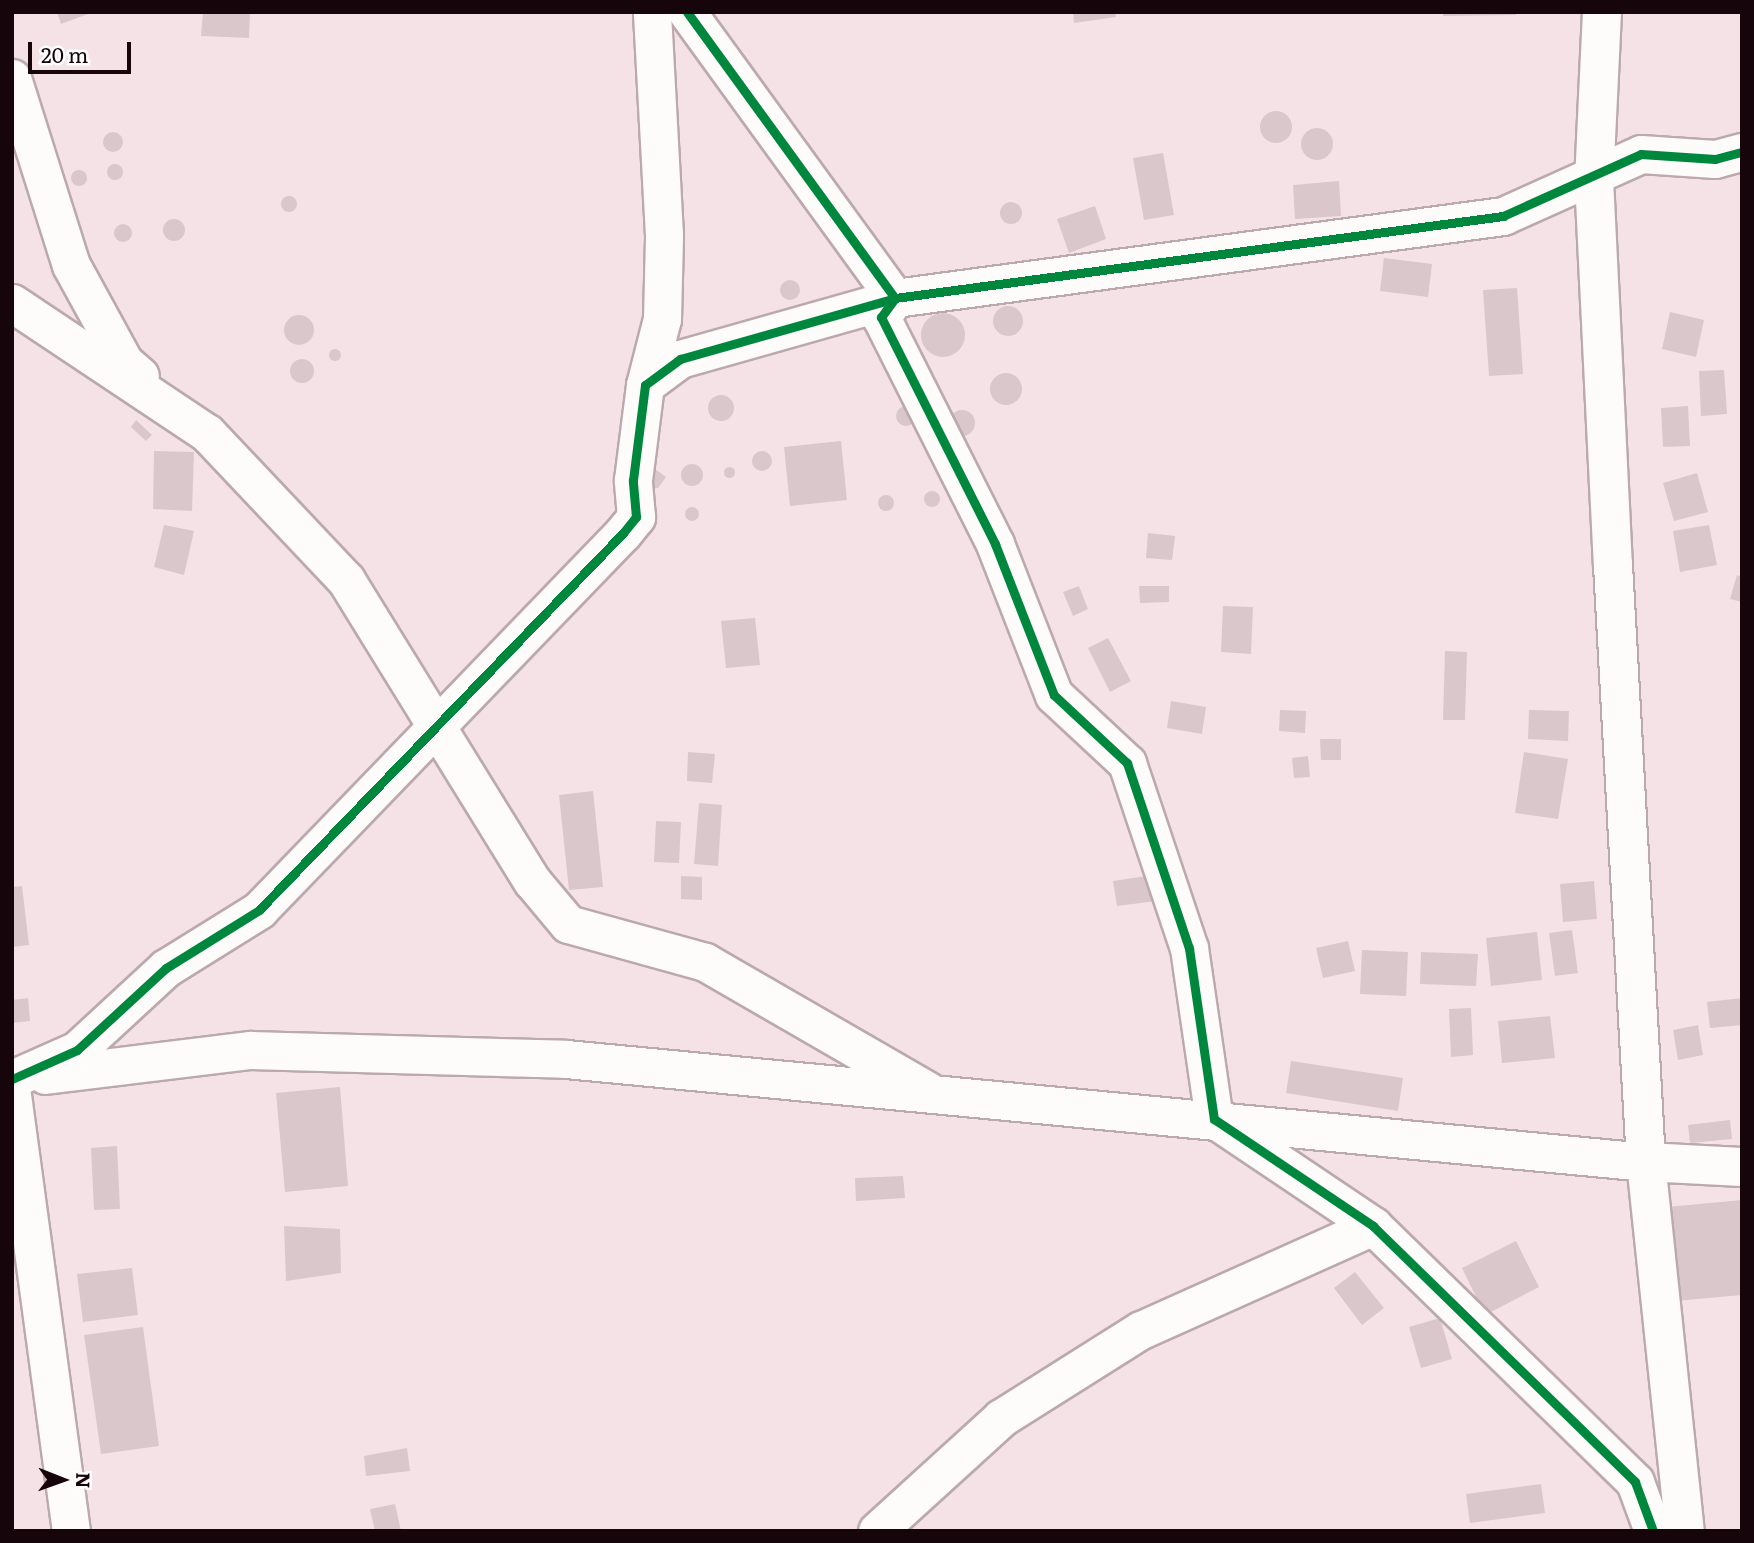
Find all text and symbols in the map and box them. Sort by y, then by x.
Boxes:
scale bar [32,28,135,72]
text: 20 m [41,38,88,69]
north arrow [28,1445,98,1515]
text: N [70,1472,98,1489]

